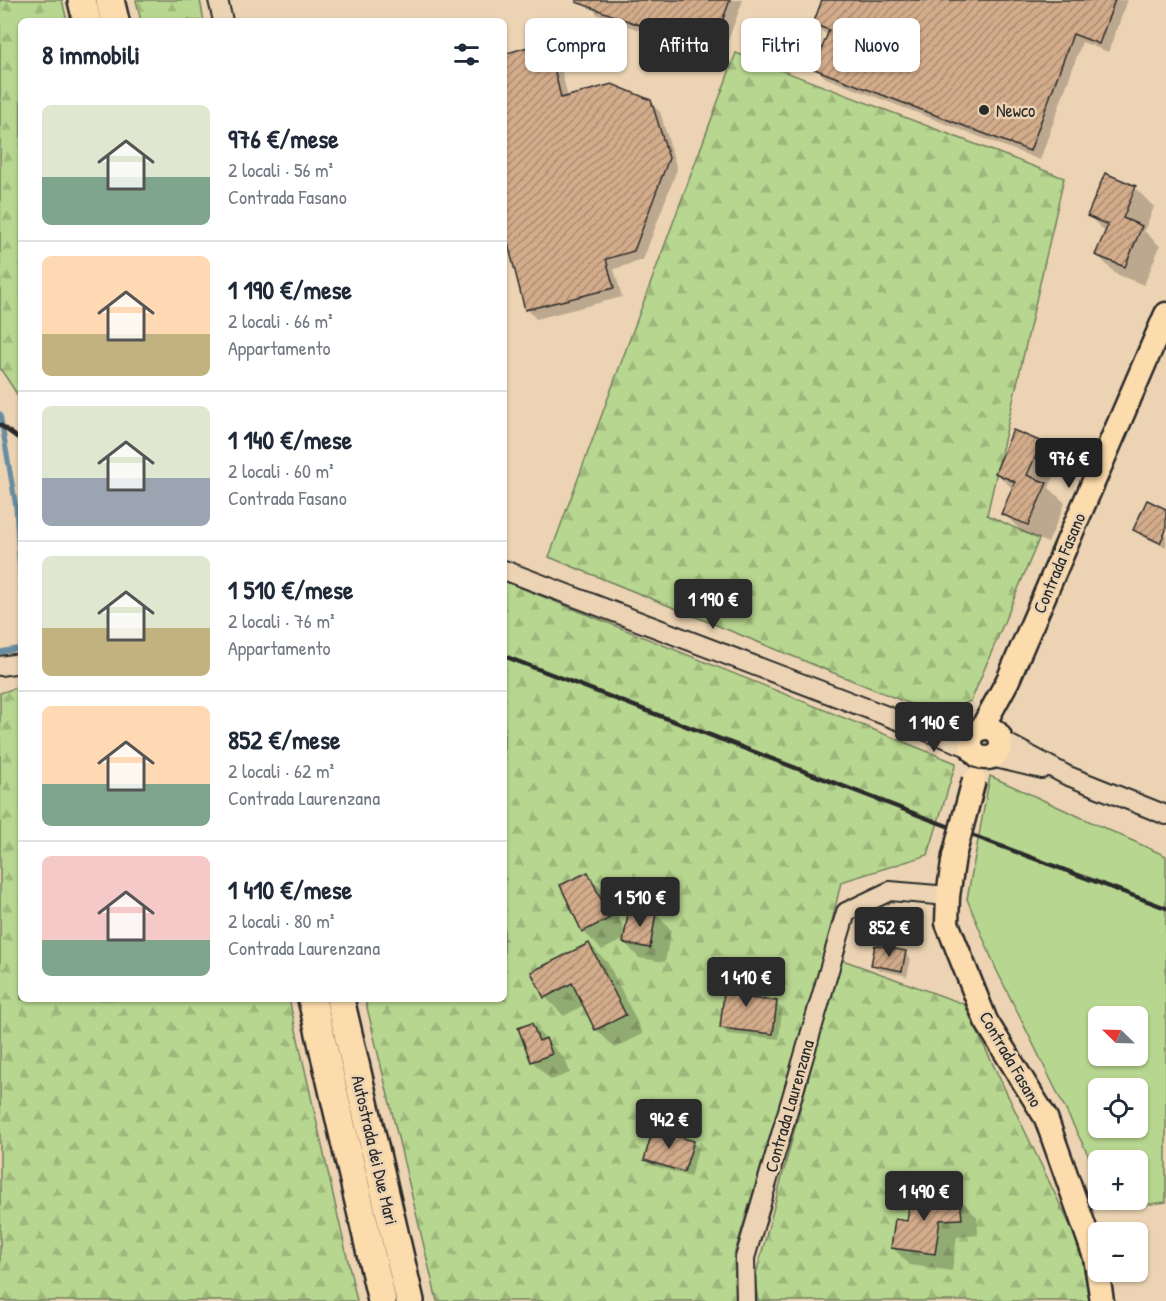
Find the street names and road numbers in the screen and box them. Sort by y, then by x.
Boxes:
street label: Contrada Fasano [1027,509,1091,617]
street label: Contrada Fasano [973,1006,1049,1112]
street label: Contrada Laurenzana [758,1037,820,1175]
street label: Autostrada dei Due Mari [346,1073,404,1227]

